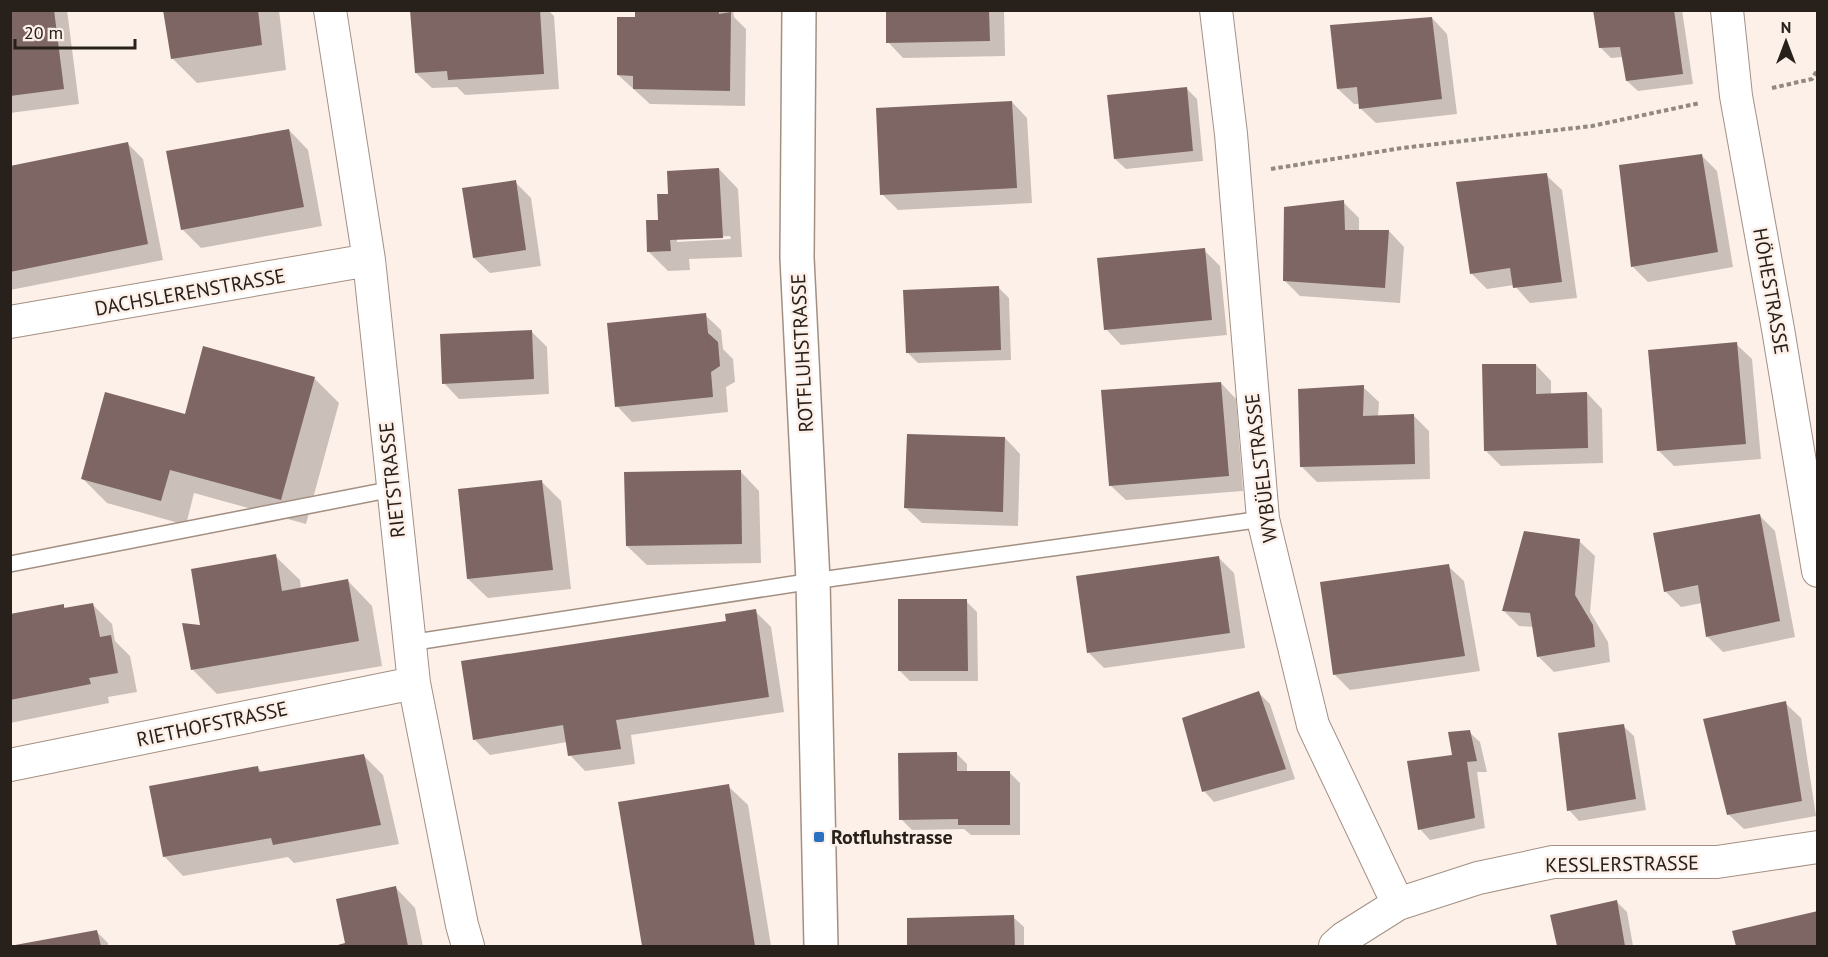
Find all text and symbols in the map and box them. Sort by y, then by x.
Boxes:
scale bar [15,12,135,50]
north arrow [1756,12,1816,72]
text: N [1781,17,1791,37]
text: 20 m [24,21,63,44]
street label: HÖHESTRASSE [1747,226,1795,356]
street label: DACHSLERENSTRASSE [93,262,287,322]
street label: ROTFLUHSTRASSE [785,273,819,433]
street label: WYBÜELSTRASSE [1239,392,1283,544]
street label: RIETSTRASSE [373,421,411,539]
street label: RIETHOFSTRASSE [134,695,290,753]
place label: Rotfluhstrasse [831,824,953,850]
marker: Rotfluhstrasse [812,830,826,844]
street label: KESSLERSTRASSE [1545,850,1699,878]

